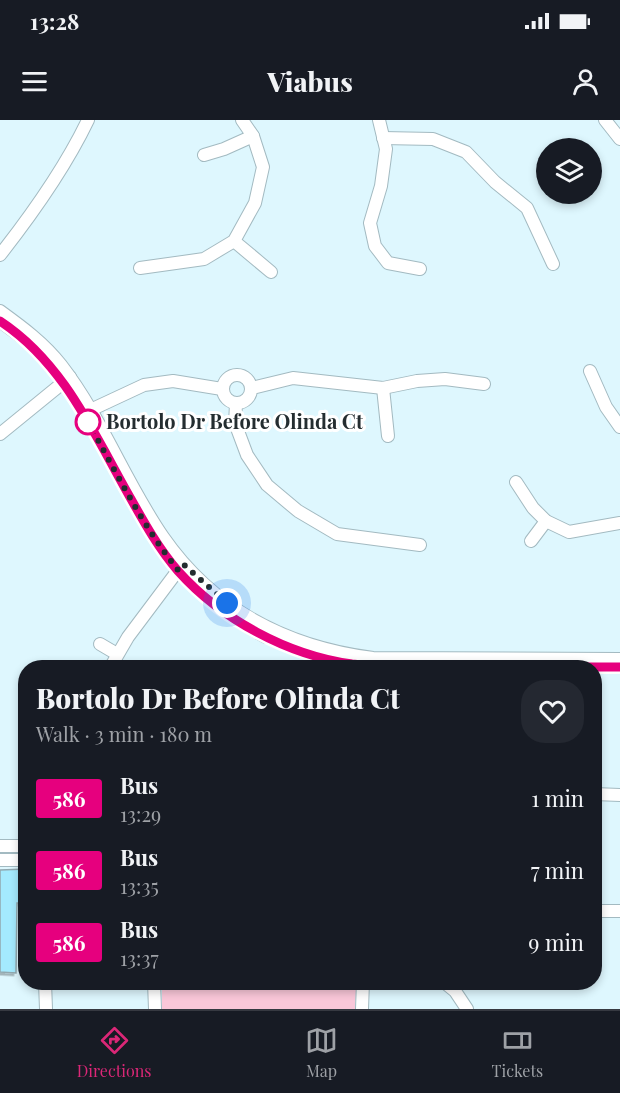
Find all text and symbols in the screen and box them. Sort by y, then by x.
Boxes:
text: 13:28 [30,6,79,36]
text: Viabus [267,63,353,99]
icon: menu [18,65,51,98]
icon: person [569,65,602,98]
map controls [536,138,602,204]
button: layers [536,138,602,204]
place label: Bortolo Dr Before Olinda Ct [106,407,364,434]
marker: Bortolo Dr Before Olinda Ct [75,409,101,435]
your location [212,588,242,618]
text: Bortolo Dr Before Olinda Ct [36,679,400,716]
button: heart [521,680,584,743]
text: Walk · 3 min · 180 m [36,720,212,747]
text: Bus [120,770,158,800]
text: 1 min [531,783,584,813]
text: 586 [52,784,86,812]
text: 13:29 [120,800,161,827]
text: Bus [120,842,158,872]
text: 7 min [531,855,584,885]
text: 586 [52,856,86,884]
text: 13:35 [120,872,159,899]
text: Bus [120,914,158,944]
text: 9 min [528,927,584,957]
text: 586 [52,928,86,956]
text: 13:37 [120,944,159,971]
tab: Directions [77,1024,152,1081]
tab: Map [305,1024,338,1081]
tab: Tickets [492,1024,543,1081]

